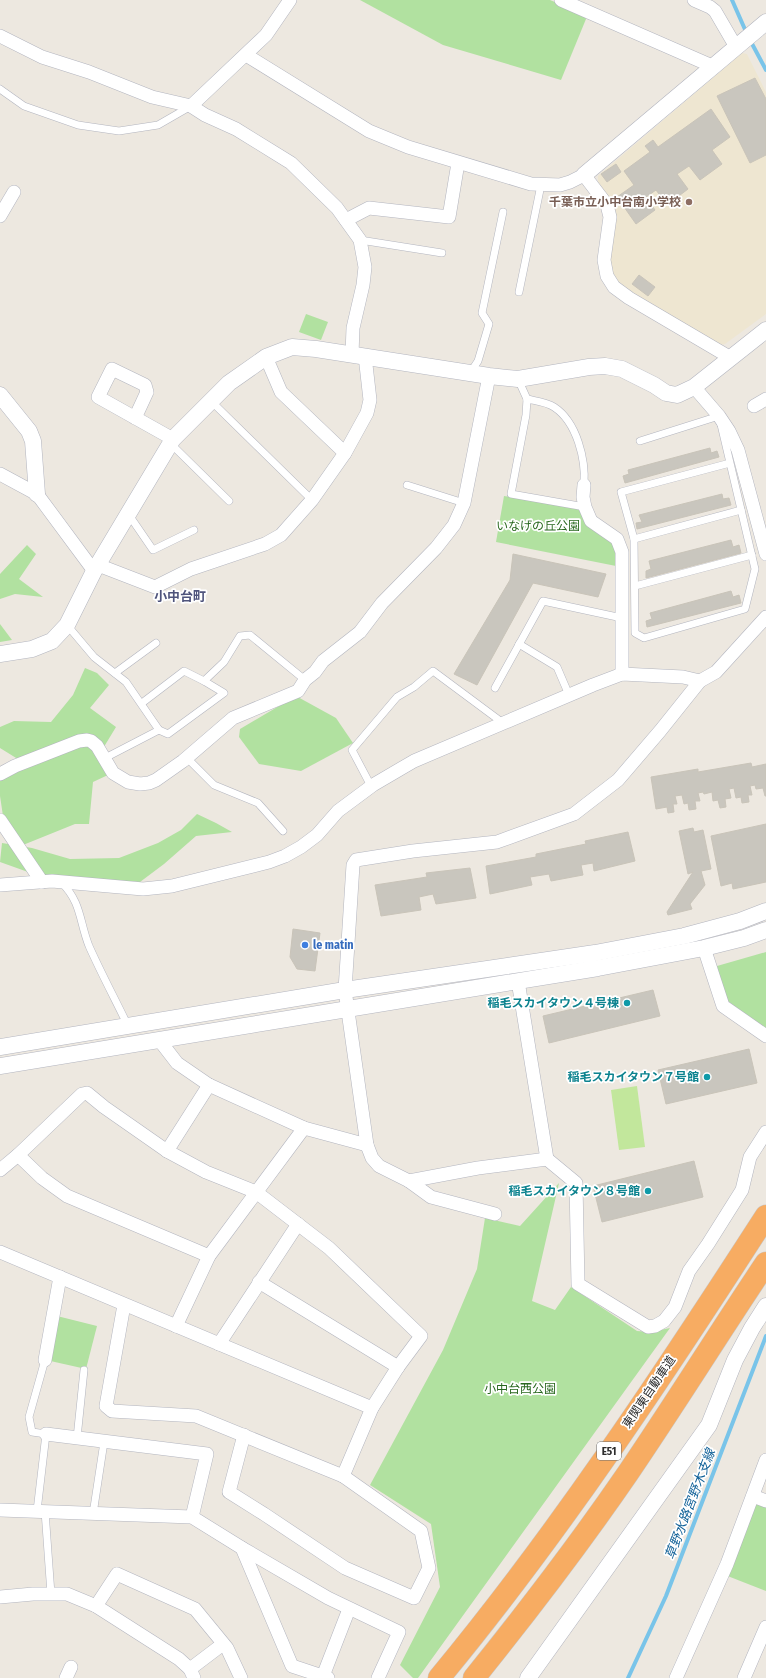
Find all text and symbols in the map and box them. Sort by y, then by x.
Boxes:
place label: 千葉市立小中台南小学校 [549,195,681,209]
marker: 千葉市立小中台南小学校 [684,197,694,207]
park label: いなげの丘公園 [496,519,580,533]
district label: 小中台町 [154,589,206,604]
place label: le matin [313,938,354,952]
marker: le matin [300,940,310,950]
place label: 稲毛スカイタウン４号棟 [487,996,619,1010]
marker: 稲毛スカイタウン４号棟 [622,998,632,1008]
place label: 稲毛スカイタウン７号館 [567,1070,699,1084]
marker: 稲毛スカイタウン７号館 [702,1072,712,1082]
place label: 稲毛スカイタウン８号館 [508,1184,640,1198]
marker: 稲毛スカイタウン８号館 [643,1186,653,1196]
street label: 東関東自動車道 [620,1353,678,1431]
park label: 小中台西公園 [484,1382,556,1396]
road number: E51 [597,1442,621,1460]
water label: 草野水路宮野木支線 [662,1445,719,1561]

